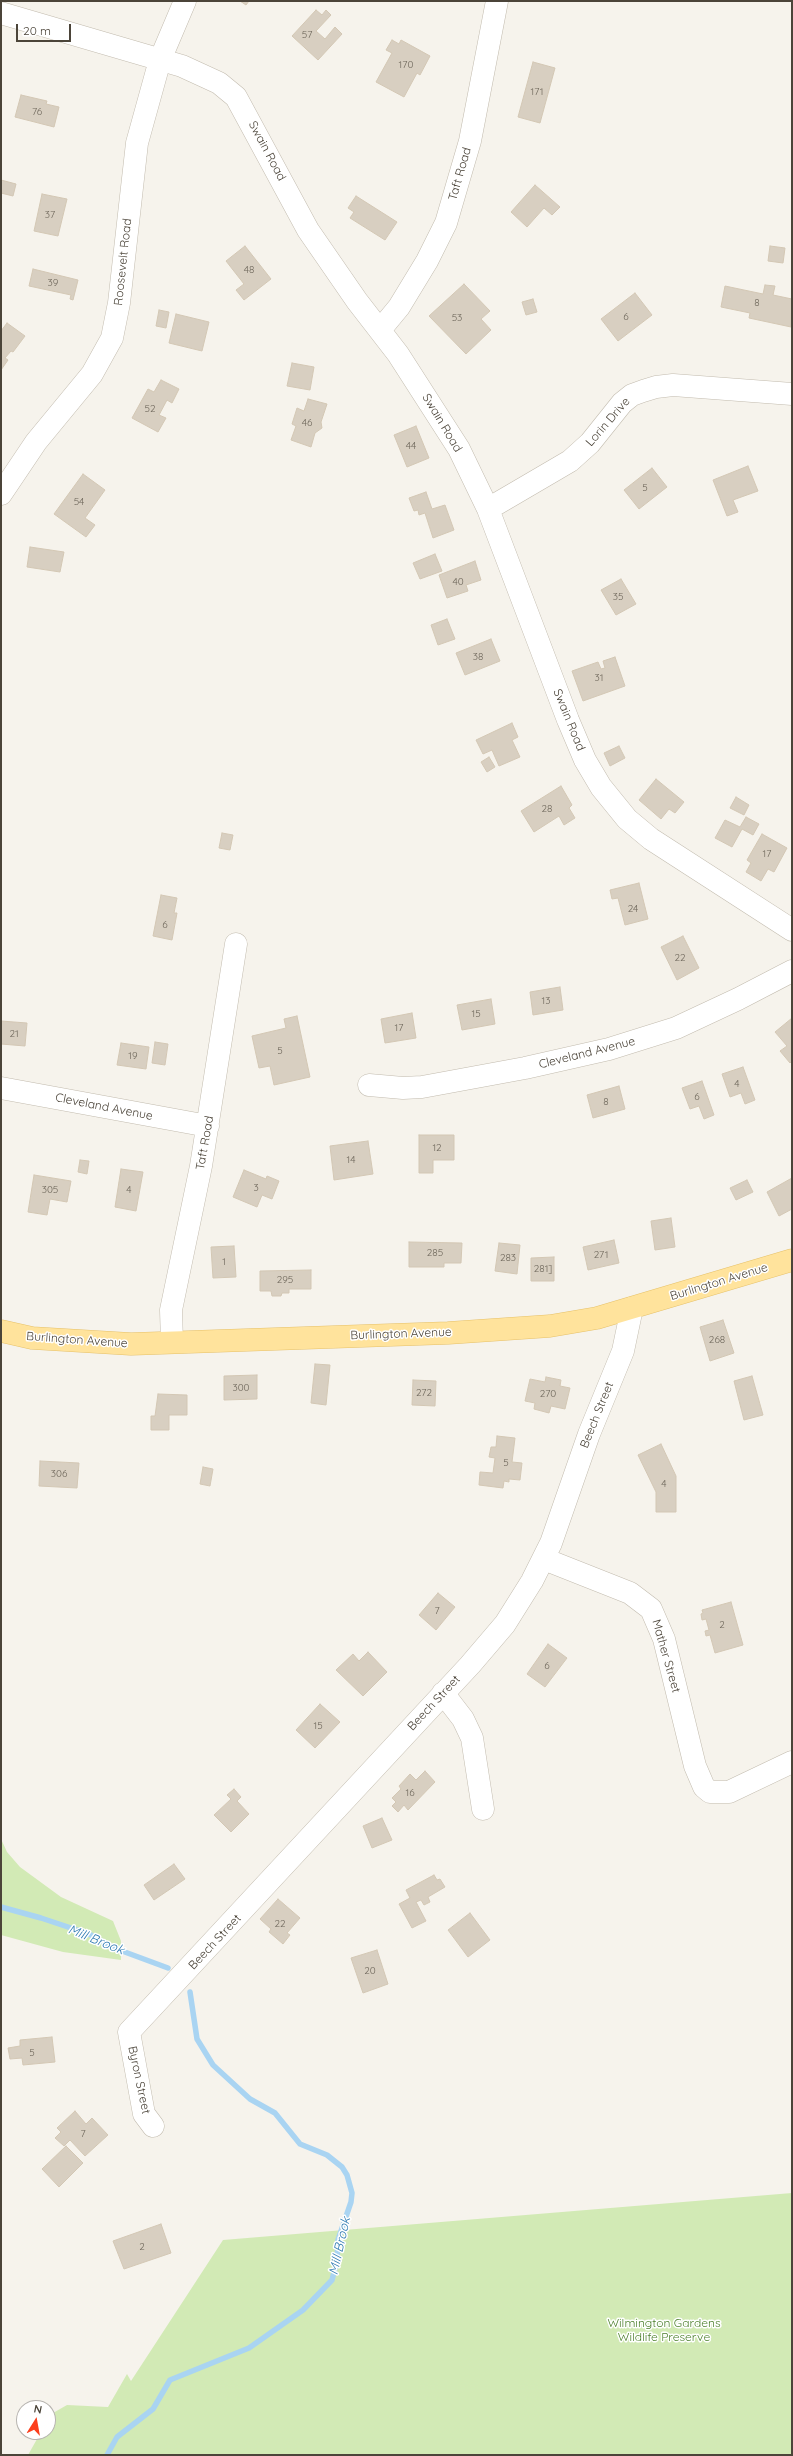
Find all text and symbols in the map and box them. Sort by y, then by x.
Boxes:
scale bar [18,16,73,42]
text: 20 m [23,23,51,38]
house number: 57 [302,29,312,41]
house number: 170 [399,59,413,71]
house number: 171 [530,86,544,98]
house number: 76 [32,106,42,118]
street label: Swain Road [245,119,289,183]
street label: Taft Road [446,146,474,202]
house number: 37 [45,209,55,221]
street label: Roosevelt Road [111,218,135,306]
house number: 48 [244,264,254,276]
house number: 39 [48,277,58,289]
house number: 8 [754,297,760,309]
house number: 6 [623,311,629,323]
house number: 53 [452,312,462,324]
street label: Swain Road [419,391,465,455]
street label: Lorin Drive [583,395,633,449]
house number: 52 [145,403,155,415]
house number: 46 [302,417,312,429]
house number: 44 [406,440,416,452]
house number: 5 [642,482,648,494]
house number: 54 [74,496,84,508]
house number: 40 [452,576,464,588]
house number: 35 [613,591,623,603]
house number: 38 [473,651,483,663]
house number: 31 [595,672,603,684]
street label: Swain Road [550,687,588,753]
house number: 28 [542,803,552,815]
house number: 17 [763,848,771,860]
house number: 24 [628,903,638,915]
house number: 6 [162,919,168,931]
house number: 22 [674,952,686,964]
house number: 13 [542,995,550,1007]
house number: 15 [471,1008,481,1020]
house number: 17 [395,1022,403,1034]
house number: 21 [9,1028,19,1040]
street label: Cleveland Avenue [537,1034,637,1072]
house number: 5 [277,1045,283,1057]
house number: 19 [128,1050,138,1062]
house number: 4 [734,1078,740,1090]
street label: Cleveland Avenue [54,1091,154,1123]
house number: 6 [694,1091,700,1103]
house number: 8 [603,1096,609,1108]
street label: Taft Road [193,1115,217,1171]
house number: 12 [432,1142,442,1154]
house number: 14 [347,1154,355,1166]
house number: 3 [253,1182,259,1194]
house number: 305 [42,1184,58,1196]
house number: 4 [126,1184,132,1196]
house number: 285 [427,1247,443,1259]
house number: 271 [594,1249,608,1261]
house number: 283 [500,1252,516,1264]
house number: 1 [222,1256,226,1268]
street label: Burlington Avenue [668,1260,770,1304]
house number: 281] [534,1263,552,1275]
house number: 295 [277,1274,293,1286]
street label: Burlington Avenue [350,1325,452,1343]
street label: Burlington Avenue [26,1329,128,1351]
house number: 268 [709,1334,725,1346]
street label: Beech Street [577,1380,617,1450]
house number: 300 [232,1382,250,1394]
house number: 272 [416,1387,432,1399]
house number: 270 [540,1388,556,1400]
house number: 5 [503,1457,509,1469]
house number: 306 [51,1468,67,1480]
house number: 4 [661,1478,667,1490]
house number: 7 [434,1605,440,1617]
street label: Mather Street [649,1618,683,1694]
house number: 2 [719,1619,725,1631]
house number: 6 [544,1660,550,1672]
street label: Beech Street [405,1672,463,1734]
house number: 15 [313,1720,323,1732]
house number: 16 [405,1787,415,1799]
street label: Beech Street [186,1911,244,1973]
house number: 22 [274,1918,286,1930]
water label: Mill Brook [66,1922,126,1958]
house number: 20 [364,1965,376,1977]
street label: Byron Street [125,2045,153,2115]
house number: 5 [29,2047,35,2059]
house number: 7 [80,2128,86,2140]
water label: Mill Brook [326,2216,354,2276]
house number: 2 [139,2241,145,2253]
park label: Wilmington Gardens Wildlife Preserve [607,2316,721,2344]
north arrow [16,2400,56,2440]
text: N [33,2402,43,2417]

